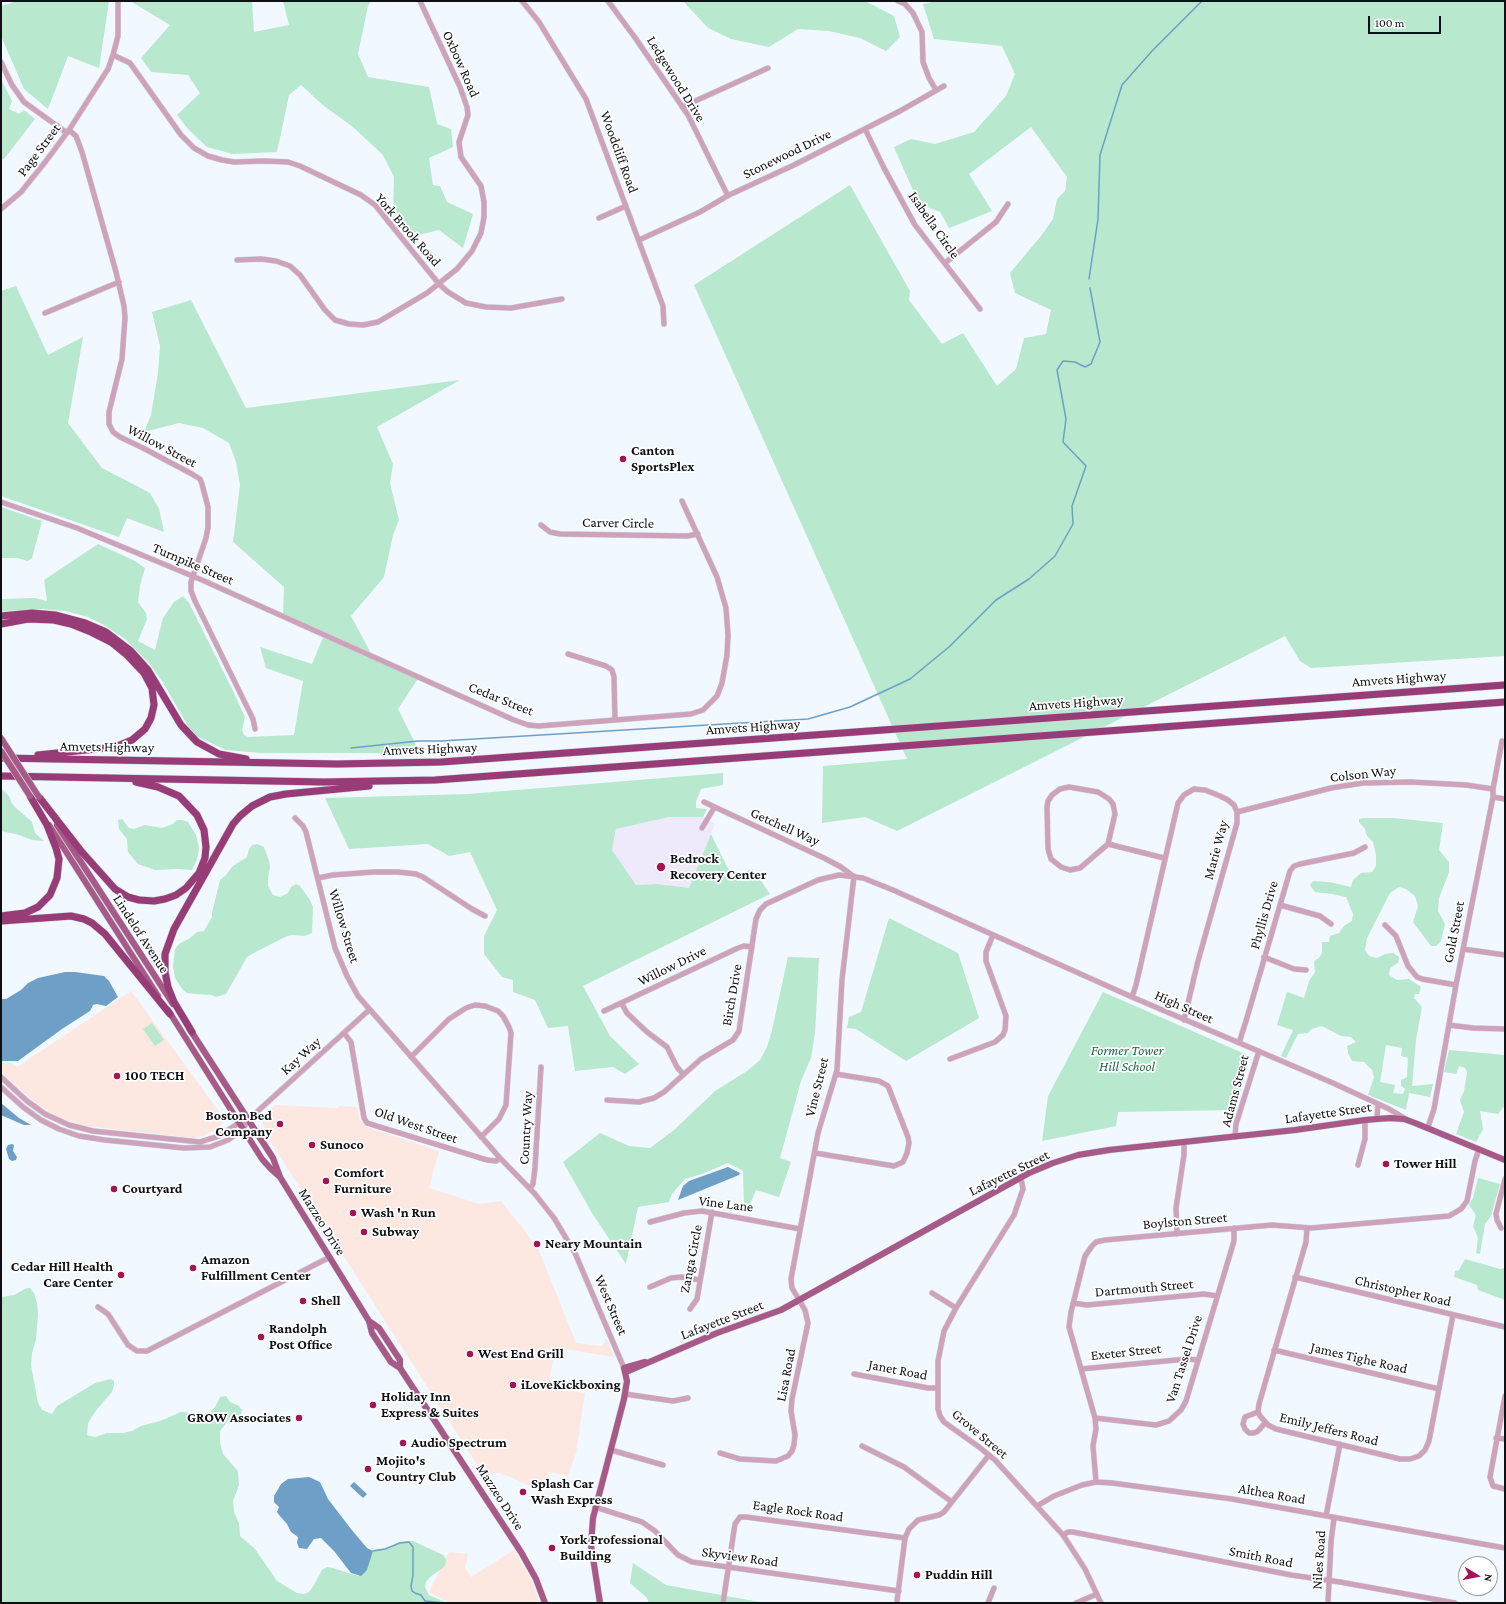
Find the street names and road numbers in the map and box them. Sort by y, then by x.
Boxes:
street label: Oxbow Road [439,28,483,100]
street label: Ledgewood Drive [643,33,709,125]
street label: Woodcliff Road [596,109,642,195]
street label: Page Street [14,120,64,180]
street label: Stonewood Drive [740,125,834,183]
street label: Isabella Circle [905,188,963,262]
street label: York Brook Road [372,190,444,270]
street label: Willow Street [124,421,200,471]
street label: Carver Circle [582,514,654,532]
street label: Turnpike Street [150,539,236,589]
street label: Amvets Highway [1351,667,1447,691]
street label: Cedar Street [466,678,536,720]
street label: Amvets Highway [1028,691,1124,715]
street label: Amvets Highway [705,715,801,739]
street label: Amvets Highway [60,738,154,756]
street label: Amvets Highway [383,739,477,759]
street label: Colson Way [1329,762,1397,786]
street label: Getchell Way [748,804,822,850]
street label: Marie Way [1200,819,1232,881]
street label: Phyllis Drive [1246,879,1282,951]
street label: Willow Street [325,887,363,965]
street label: Lindelof Avenue [109,892,173,976]
street label: Gold Street [1440,900,1468,964]
street label: Willow Drive [635,942,709,990]
street label: Birch Drive [718,963,746,1027]
street label: High Street [1152,987,1216,1027]
street label: Kay Way [277,1034,325,1078]
street label: Adams Street [1217,1053,1253,1129]
street label: Vine Street [802,1056,832,1118]
street label: Country Way [516,1091,536,1165]
street label: Lafayette Street [1284,1099,1372,1127]
street label: Old West Street [372,1103,460,1147]
street label: Lafayette Street [966,1146,1052,1200]
street label: Mazzeo Drive [295,1185,349,1259]
street label: Vine Lane [698,1192,754,1216]
street label: Boylston Street [1142,1209,1228,1233]
street label: Zanga Circle [676,1223,706,1295]
street label: West Street [591,1272,631,1338]
street label: Christopher Road [1353,1272,1453,1310]
street label: Dartmouth Street [1094,1275,1194,1301]
street label: Lafayette Street [678,1297,766,1343]
street label: Van Tassel Drive [1162,1313,1206,1405]
street label: James Tighe Road [1309,1339,1409,1377]
street label: Exeter Street [1090,1340,1162,1364]
street label: Lisa Road [773,1347,799,1403]
street label: Janet Road [867,1356,929,1384]
street label: Grove Street [948,1406,1012,1462]
street label: Emily Jeffers Road [1278,1409,1380,1449]
street label: Mazzeo Drive [472,1460,528,1534]
street label: Althea Road [1237,1480,1307,1508]
street label: Eagle Rock Road [752,1496,844,1526]
street label: Niles Road [1309,1530,1329,1590]
street label: Skyview Road [701,1543,779,1571]
street label: Smith Road [1228,1543,1294,1571]

